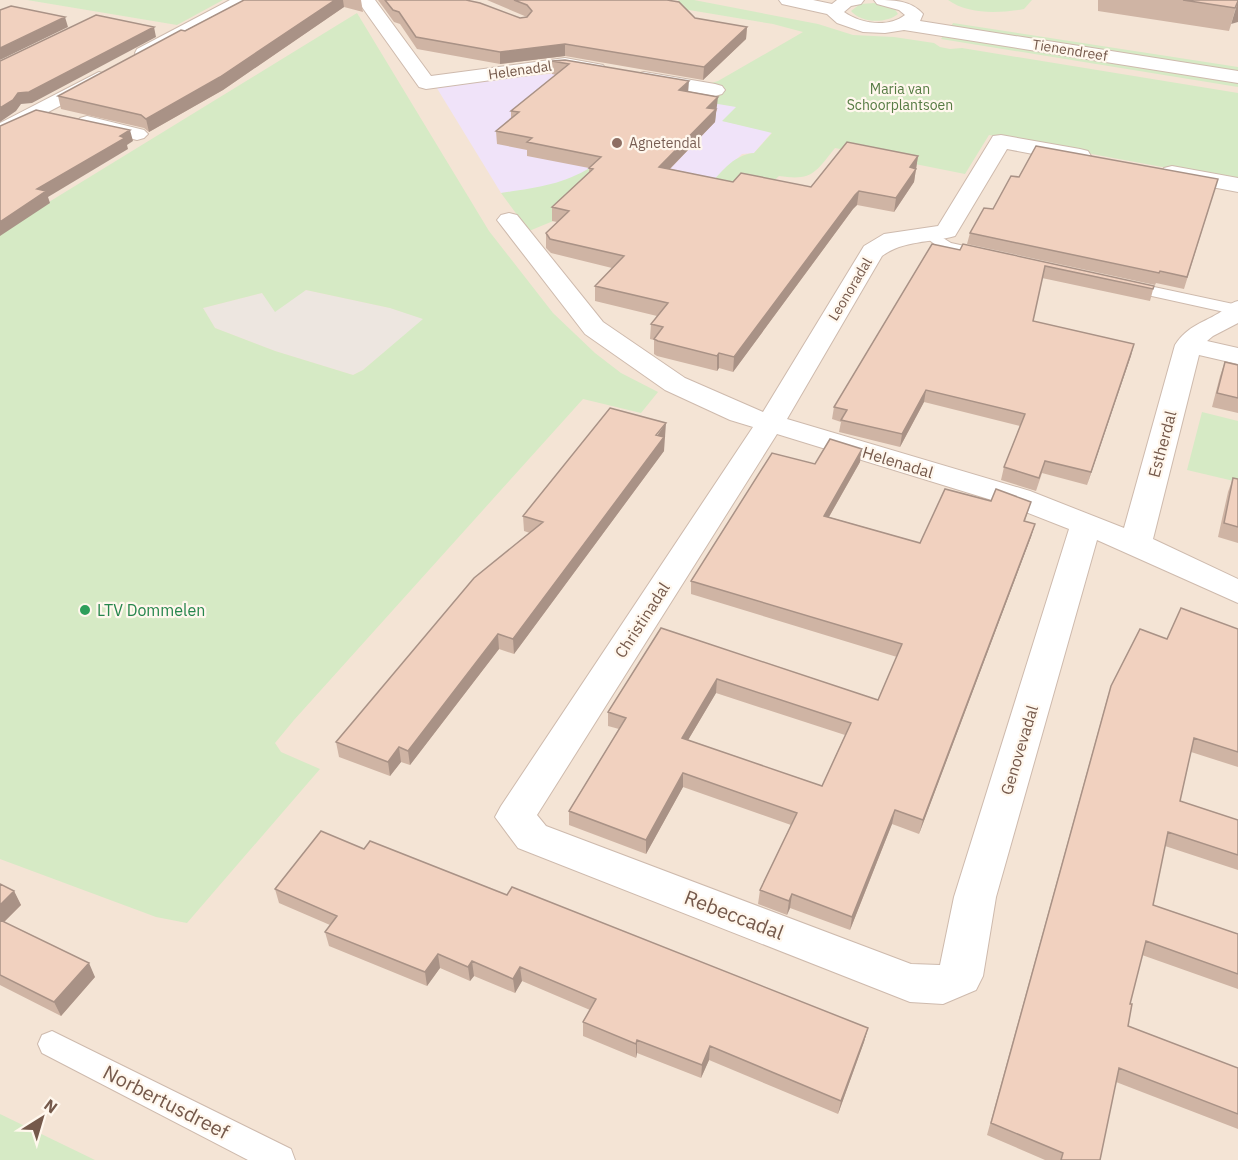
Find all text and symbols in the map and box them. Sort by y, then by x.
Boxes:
street label: Tienendreef [1031,35,1109,65]
street label: Helenadal [487,57,553,83]
park label: Maria van Schoorplantsoen [847,80,953,114]
place label: Agnetendal [629,134,701,152]
marker: Agnetendal [610,136,624,150]
street label: Leonoradal [824,254,876,324]
street label: Estherdal [1143,408,1181,480]
street label: Helenadal [860,442,936,482]
street label: Christinadal [610,578,674,662]
place label: LTV Dommelen [97,600,205,620]
marker: LTV Dommelen [78,603,92,617]
street label: Genovevadal [996,703,1042,797]
street label: Rebeccadal [681,883,788,946]
street label: Norbertusdreef [99,1058,234,1145]
north arrow [12,1088,72,1148]
text: N [40,1095,62,1117]

